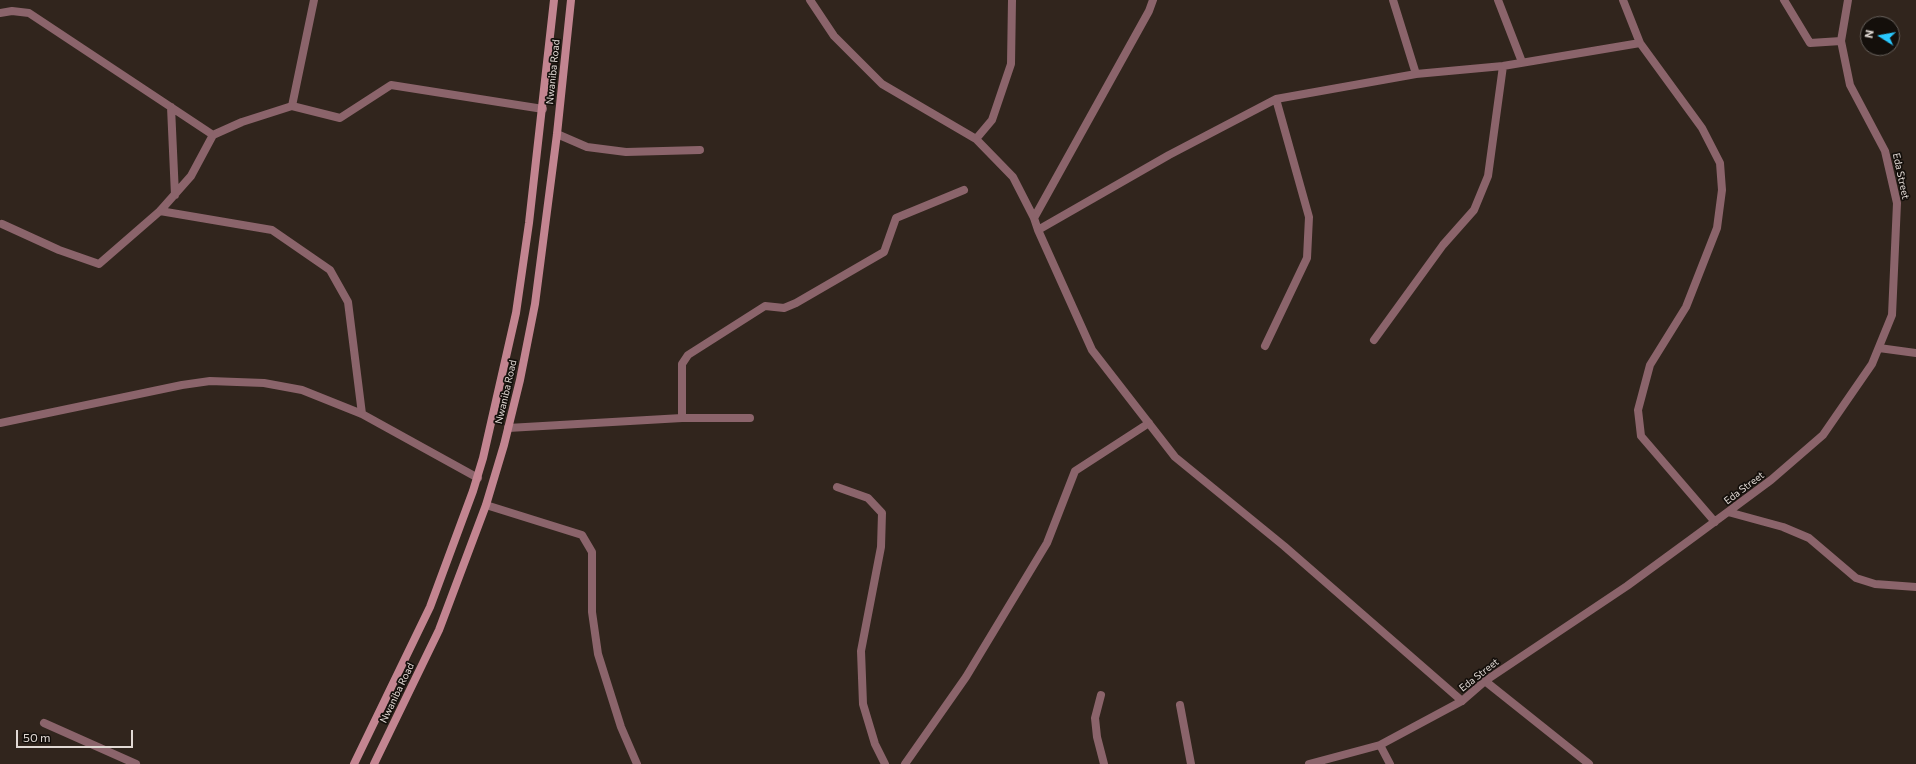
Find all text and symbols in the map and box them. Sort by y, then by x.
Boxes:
north arrow [1860,16,1900,56]
text: N [1862,29,1876,39]
street label: Nwaniba Road [544,39,562,105]
street label: Eda Street [1890,152,1912,200]
street label: Nwaniba Road [493,359,519,425]
street label: Eda Street [1722,469,1766,507]
street label: Eda Street [1457,656,1501,694]
street label: Nwaniba Road [377,661,417,725]
scale bar [18,722,135,748]
text: 50 m [23,730,51,744]

